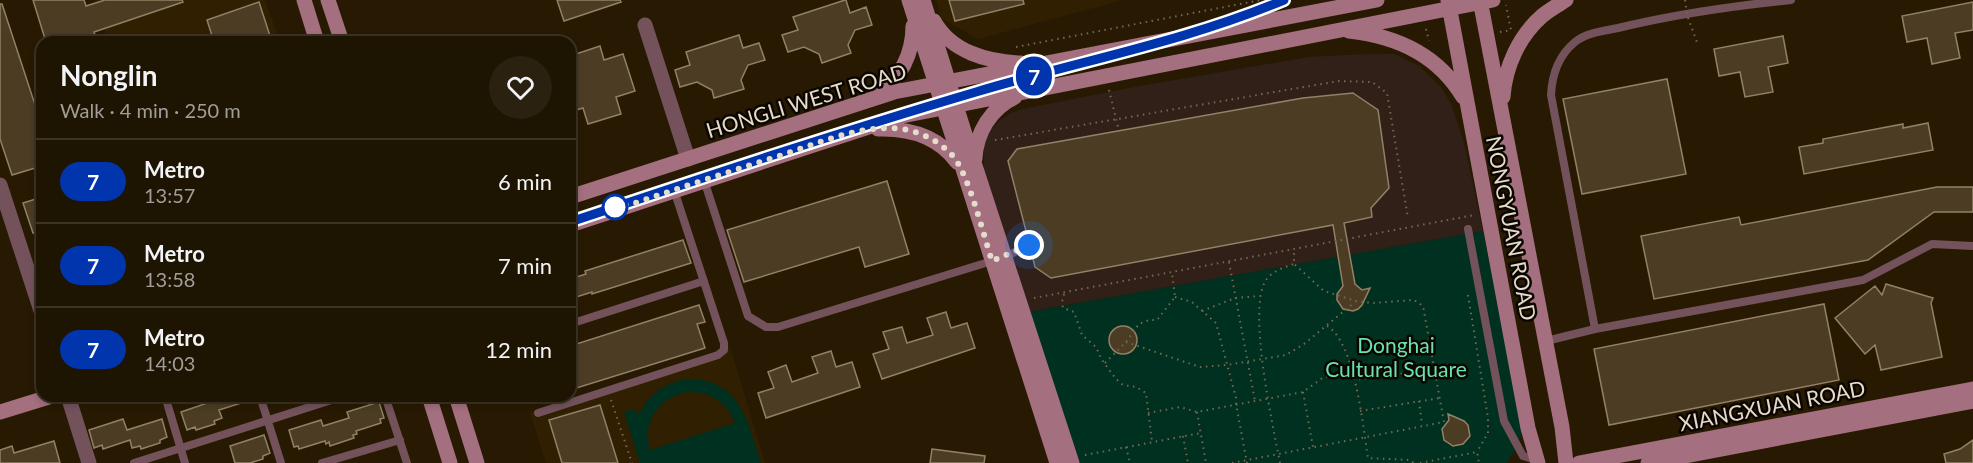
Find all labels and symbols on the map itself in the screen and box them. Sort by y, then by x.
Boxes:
line badge: 7 [1014,56,1054,96]
street label: HONGLI WEST ROAD [703,58,909,142]
street label: NONGYUAN ROAD [1482,134,1542,322]
unlabelled marker [602,194,628,220]
your location [1014,230,1044,260]
park label: Donghai Cultural Square [1325,332,1467,381]
street label: XIANGXUAN ROAD [1677,375,1867,435]

